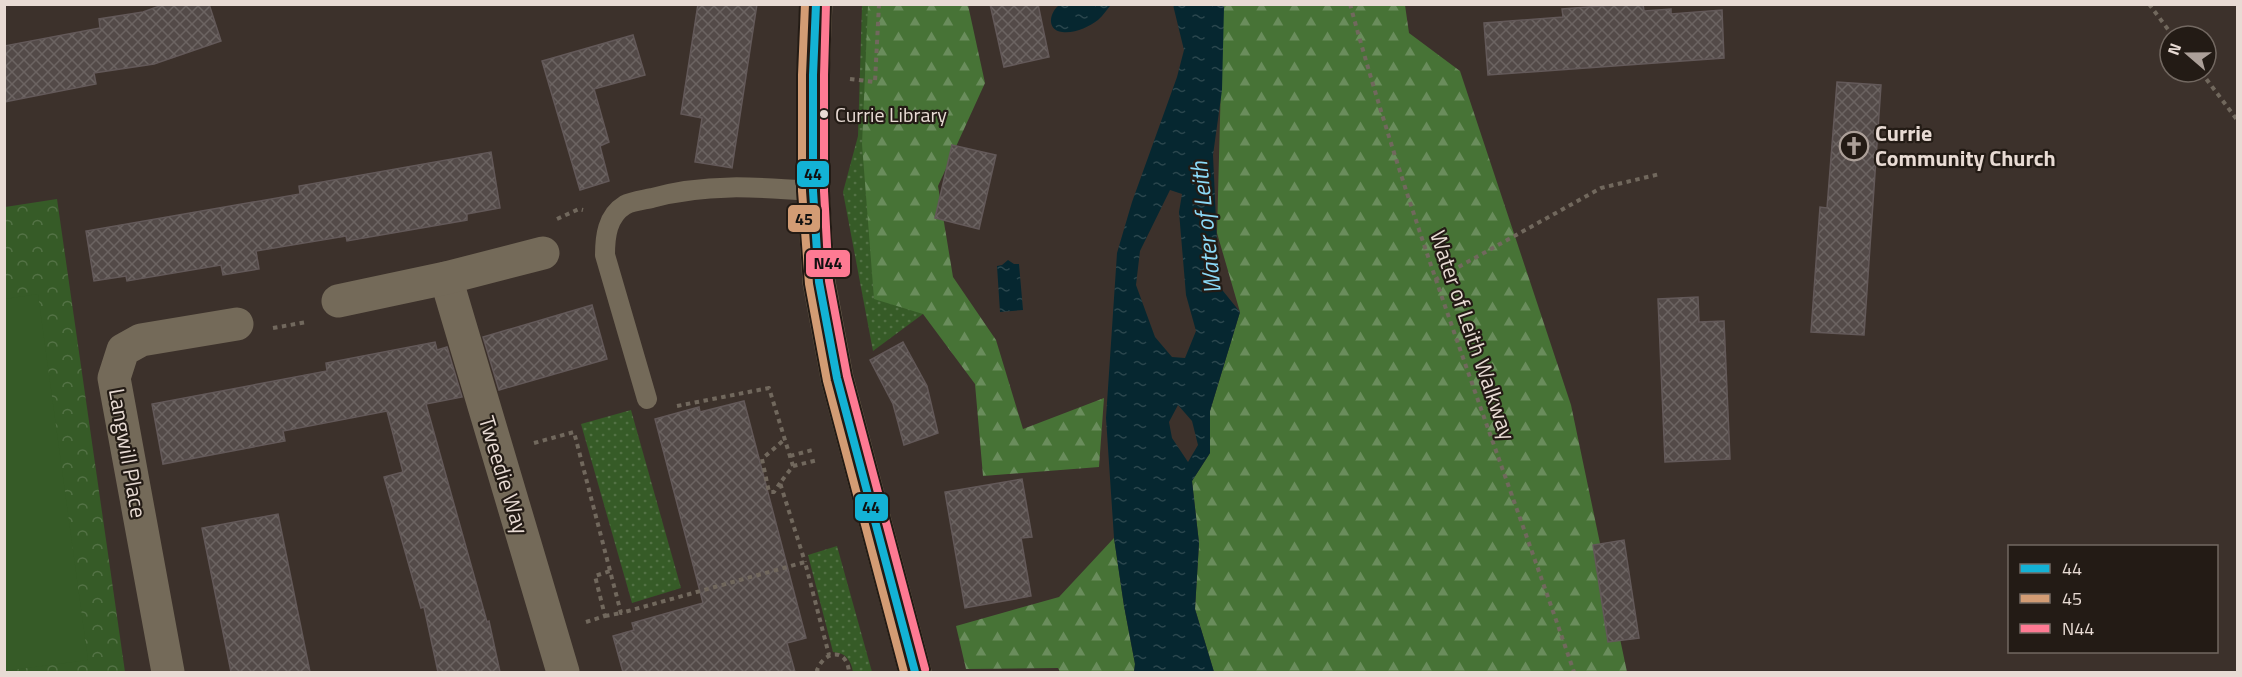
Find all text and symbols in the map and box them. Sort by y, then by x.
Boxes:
north arrow [2158,24,2218,84]
text: N [2161,40,2187,58]
place label: Currie Library [835,99,947,130]
marker: Currie Library [818,108,830,120]
place label: Currie Community Church [1875,116,2056,175]
church icon: Currie Community Church [1838,130,1870,162]
water label: Water of Leith [1180,159,1230,296]
line badge: 44 [796,160,830,188]
text: 44 [804,162,822,186]
line badge: 45 [787,204,821,233]
text: 45 [795,207,813,231]
street label: Water of Leith Walkway [1421,225,1525,445]
line badge: N44 [805,249,851,278]
text: N44 [813,251,843,275]
street label: Langwill Place [100,386,156,520]
street label: Tweedie Way [470,412,538,539]
line badge: 44 [854,493,889,522]
text: 44 [862,495,880,519]
legend [2008,545,2218,653]
text: 44 [2062,555,2082,582]
text: 45 [2062,585,2082,612]
text: N44 [2062,615,2094,642]

